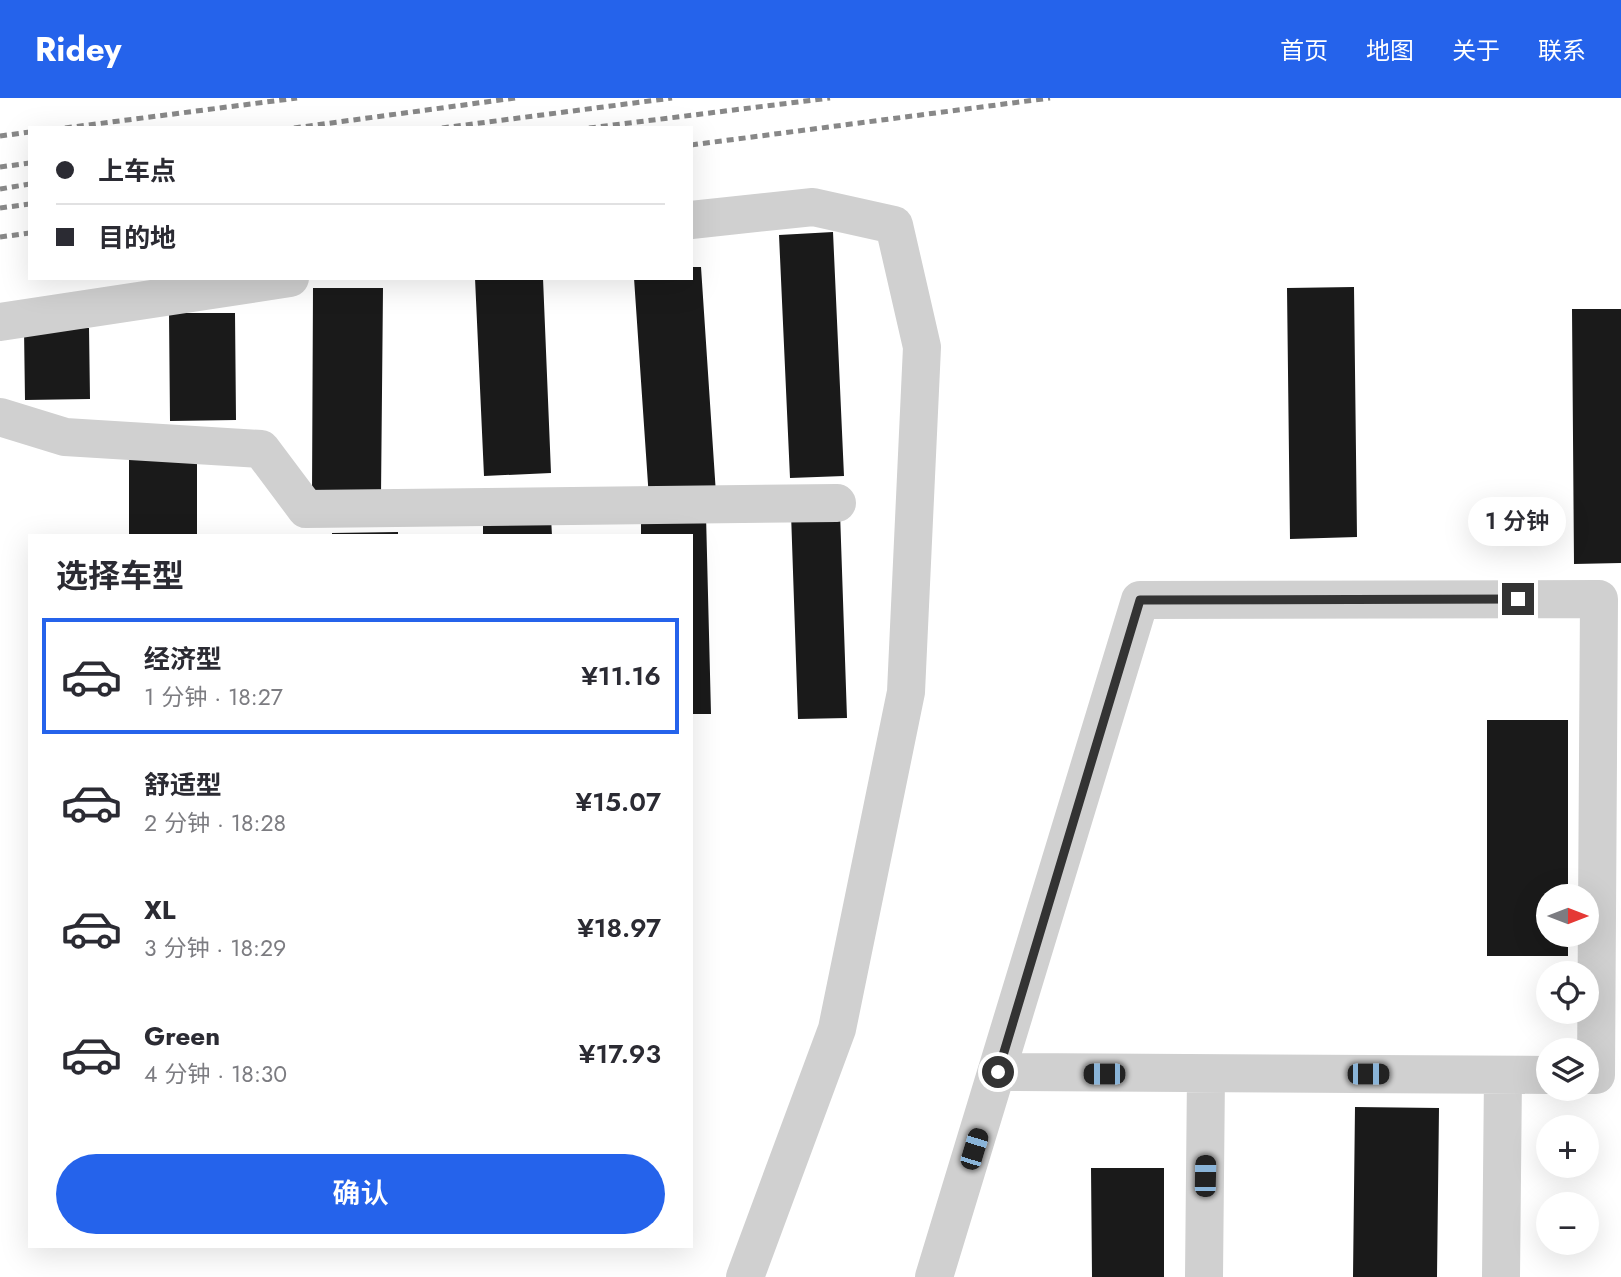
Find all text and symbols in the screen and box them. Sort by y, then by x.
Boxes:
text: Ridey [35,26,121,73]
text: 首页 [1280,33,1328,68]
text: 地图 [1366,33,1414,68]
text: 关于 [1452,33,1500,68]
text: 联系 [1538,33,1586,68]
text: 上车点 [98,152,176,190]
text: 目的地 [98,219,176,257]
callout: 1 分钟 [1469,498,1567,546]
text: 1 分钟 [1485,504,1549,538]
text: 选择车型 [56,553,184,599]
route end [1502,583,1534,615]
text: 经济型 [144,640,222,678]
icon: car [60,645,123,708]
text: ¥11.16 [581,657,661,695]
text: 1 分钟 · 18:27 [144,680,283,714]
text: 舒适型 [144,766,222,804]
icon: car [60,771,123,834]
text: ¥15.07 [575,783,661,821]
text: 2 分钟 · 18:28 [144,806,286,840]
north arrow [1536,884,1600,947]
map controls [1536,884,1599,1255]
text: XL [144,891,176,929]
icon: car [60,897,123,960]
text: ¥18.97 [577,909,661,947]
text: 3 分钟 · 18:29 [144,931,286,965]
button: locate [1536,961,1599,1024]
text: Green [144,1017,220,1055]
icon: car [60,1023,123,1086]
text: ¥17.93 [579,1035,661,1073]
button: layers [1536,1038,1599,1101]
route start [982,1056,1014,1088]
text: 4 分钟 · 18:30 [144,1057,287,1091]
car [1084,1064,1126,1085]
car [1348,1064,1390,1085]
button: + [1536,1115,1599,1178]
car [958,1126,991,1172]
button: 确认 [56,1154,665,1234]
car [1195,1155,1216,1197]
button: − [1536,1192,1599,1255]

